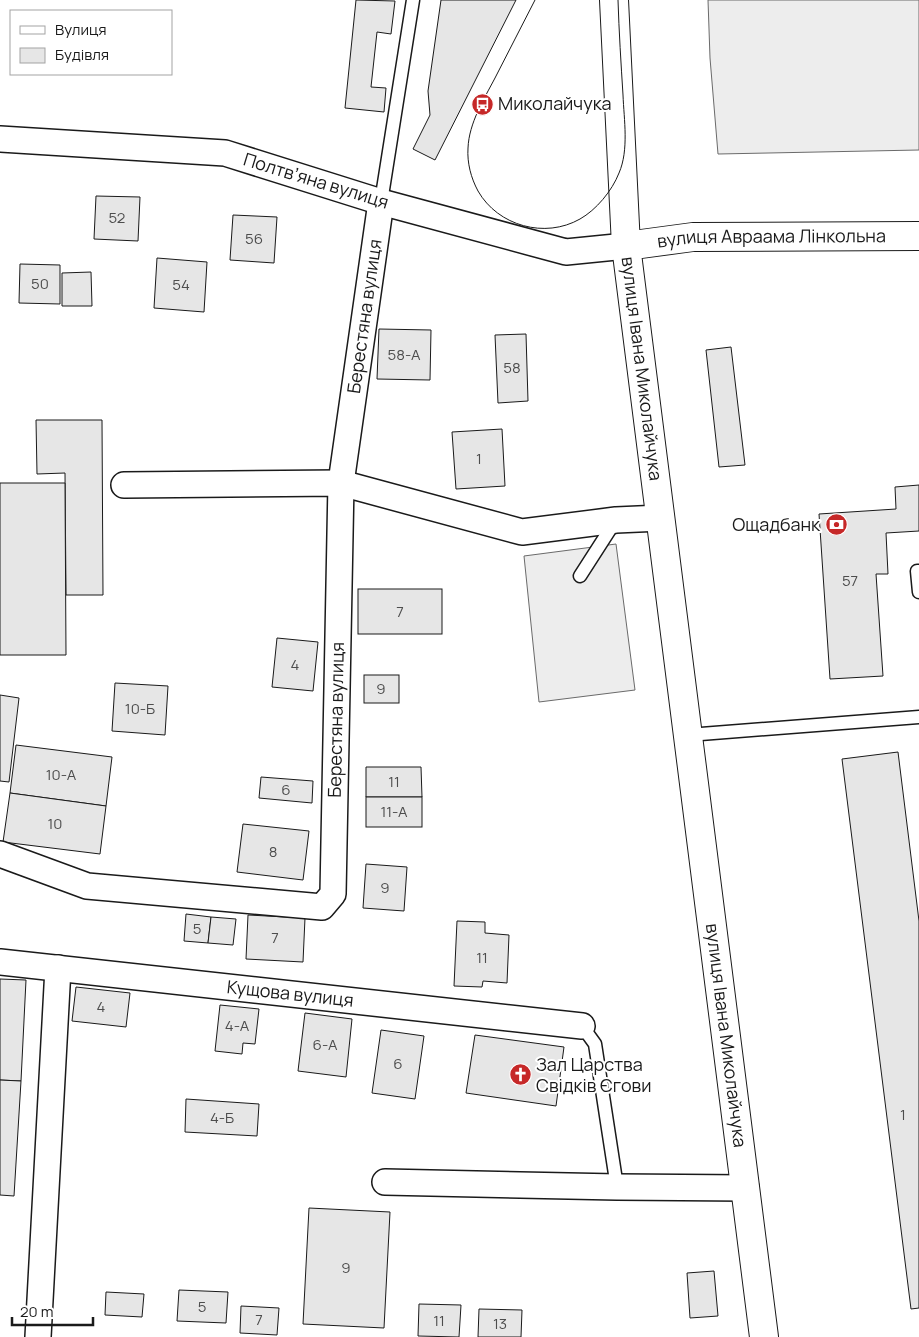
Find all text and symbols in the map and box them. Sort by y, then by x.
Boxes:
legend [10,10,172,75]
text: Вулиця [55,19,107,40]
text: Будівля [55,44,109,65]
place label: Миколайчука [498,91,612,115]
bus stop icon: Миколайчука [470,92,494,116]
street label: Полтвʼяна вулиця [241,147,392,214]
house number: 52 [109,207,125,228]
street label: вулиця Авраама Лінкольна [655,223,886,253]
house number: 56 [245,228,263,249]
street label: Берестяна вулиця [341,237,387,395]
street label: вулиця Івана Миколайчука [616,255,669,482]
house number: 50 [31,273,49,294]
house number: 54 [172,274,190,295]
house number: 58-А [388,344,421,365]
house number: 58 [503,357,521,378]
house number: 1 [476,448,482,469]
place label: Ощадбанк [732,512,821,536]
bank icon: Ощадбанк [824,513,848,537]
house number: 57 [842,570,858,591]
house number: 7 [396,601,404,622]
street label: Берестяна вулиця [322,642,349,798]
house number: 4 [291,654,300,675]
house number: 9 [376,678,386,699]
house number: 10-Б [125,698,155,719]
house number: 10-А [46,764,77,785]
house number: 11 [388,771,400,792]
house number: 6 [281,779,291,800]
house number: 11-А [380,801,408,822]
house number: 10 [48,813,63,834]
house number: 8 [269,841,277,862]
house number: 9 [380,877,390,898]
house number: 5 [193,918,201,939]
street label: вулиця Івана Миколайчука [701,922,753,1149]
house number: 7 [271,927,279,948]
house number: 11 [476,947,488,968]
street label: Кущова вулиця [226,974,355,1012]
house number: 4 [97,996,106,1017]
house number: 4-А [225,1015,250,1036]
house number: 6-А [313,1034,338,1055]
place label: Зал Царства Свідків Єгови [536,1052,651,1097]
house number: 6 [393,1053,403,1074]
church icon: Зал Царства Свідків Єгови [508,1063,532,1087]
house number: 1 [900,1104,906,1125]
house number: 4-Б [210,1107,234,1128]
house number: 9 [341,1257,351,1278]
scale bar [12,1294,94,1326]
house number: 5 [198,1296,206,1317]
text: 20 m [20,1301,53,1322]
house number: 7 [255,1309,263,1330]
house number: 11 [433,1310,445,1331]
house number: 13 [493,1313,507,1334]

